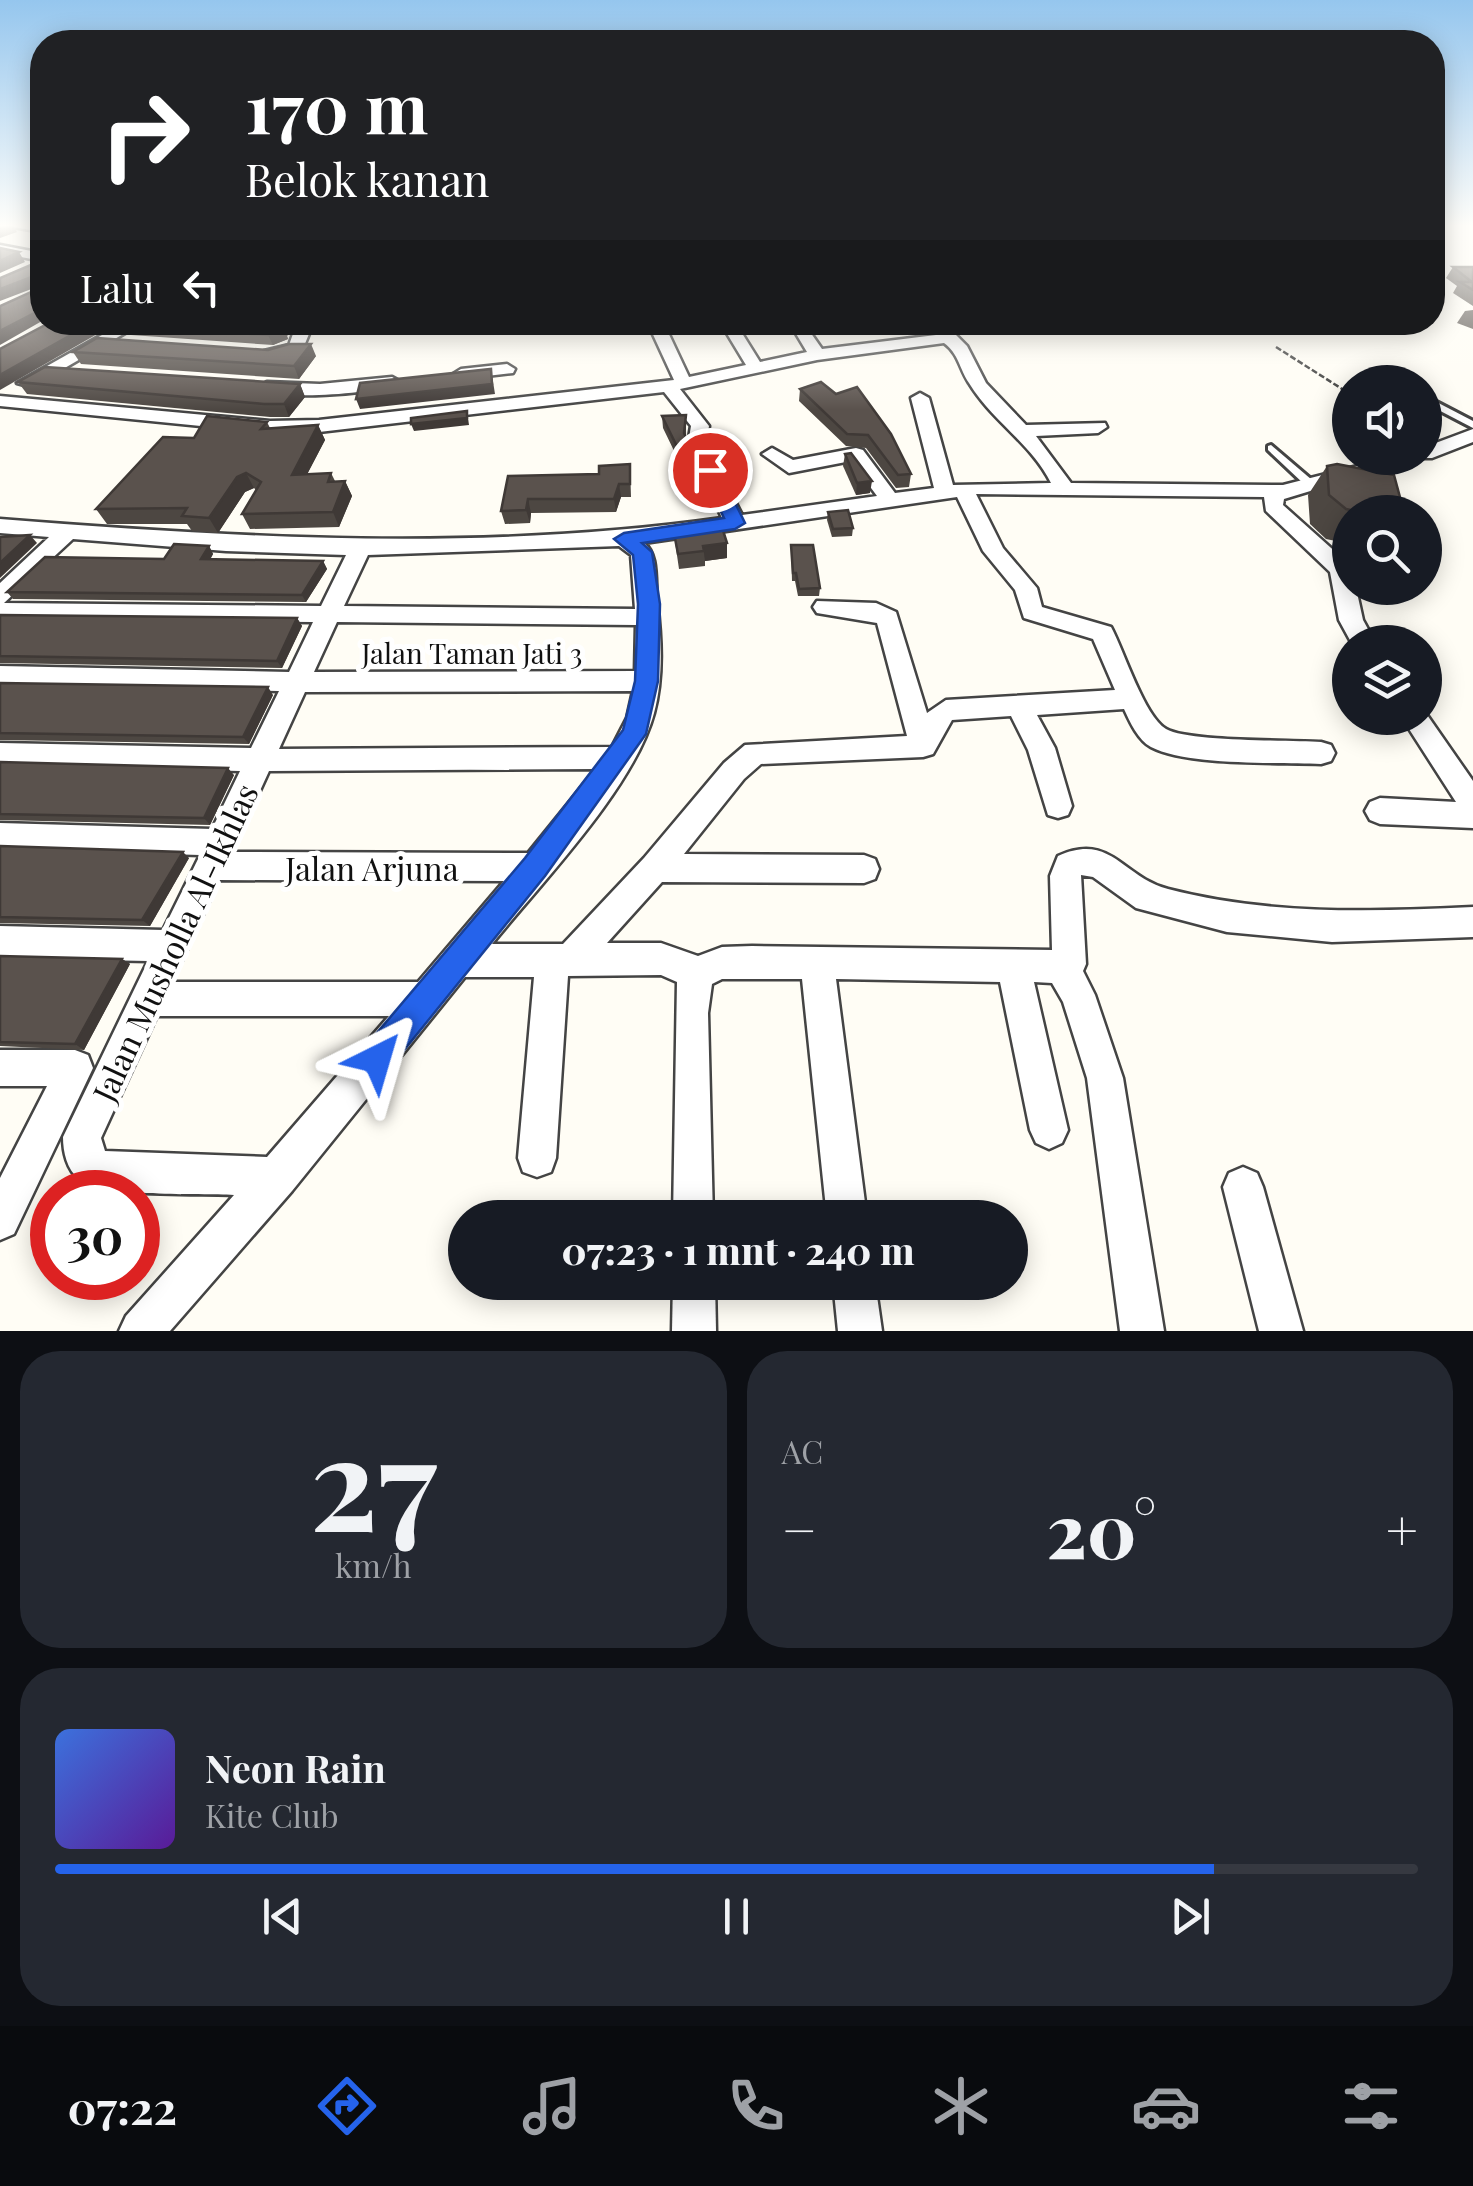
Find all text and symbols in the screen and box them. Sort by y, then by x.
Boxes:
text: 170 m [245,58,428,152]
icon: right [80,70,210,200]
text: Belok kanan [245,148,489,208]
icon: left [174,260,229,315]
text: Lalu [80,262,154,313]
map controls [1332,365,1442,735]
button: sound [1332,365,1442,475]
pin [668,428,753,513]
icon: arrive [683,443,738,498]
button: search [1332,495,1442,605]
button: layers [1332,625,1442,735]
street label: Jalan Taman Jati 3 [360,634,583,671]
street label: Jalan Musholla Al-Ikhlas [81,776,267,1109]
street label: Jalan Arjuna [284,846,459,889]
position arrow [325,1007,429,1111]
speed limit sign: 30 [30,1170,160,1300]
text: 07:23 · 1 mnt · 240 m [561,1224,915,1275]
text: 27 [310,1391,437,1565]
text: AC [782,1429,823,1472]
text: 20° [1047,1478,1156,1578]
text: − [782,1491,817,1565]
text: + [1386,1491,1418,1565]
text: km/h [335,1543,412,1586]
text: Neon Rain [205,1742,386,1793]
text: Kite Club [205,1793,339,1836]
icon: previous [255,1889,310,1944]
icon: pause [709,1889,764,1944]
icon: next [1163,1889,1218,1944]
icon: directions [312,2071,382,2141]
icon: music [517,2071,587,2141]
icon: phone [721,2071,791,2141]
icon: climate [926,2071,996,2141]
icon: car [1131,2071,1201,2141]
icon: filters [1336,2071,1406,2141]
text: 07:22 [67,2076,177,2136]

